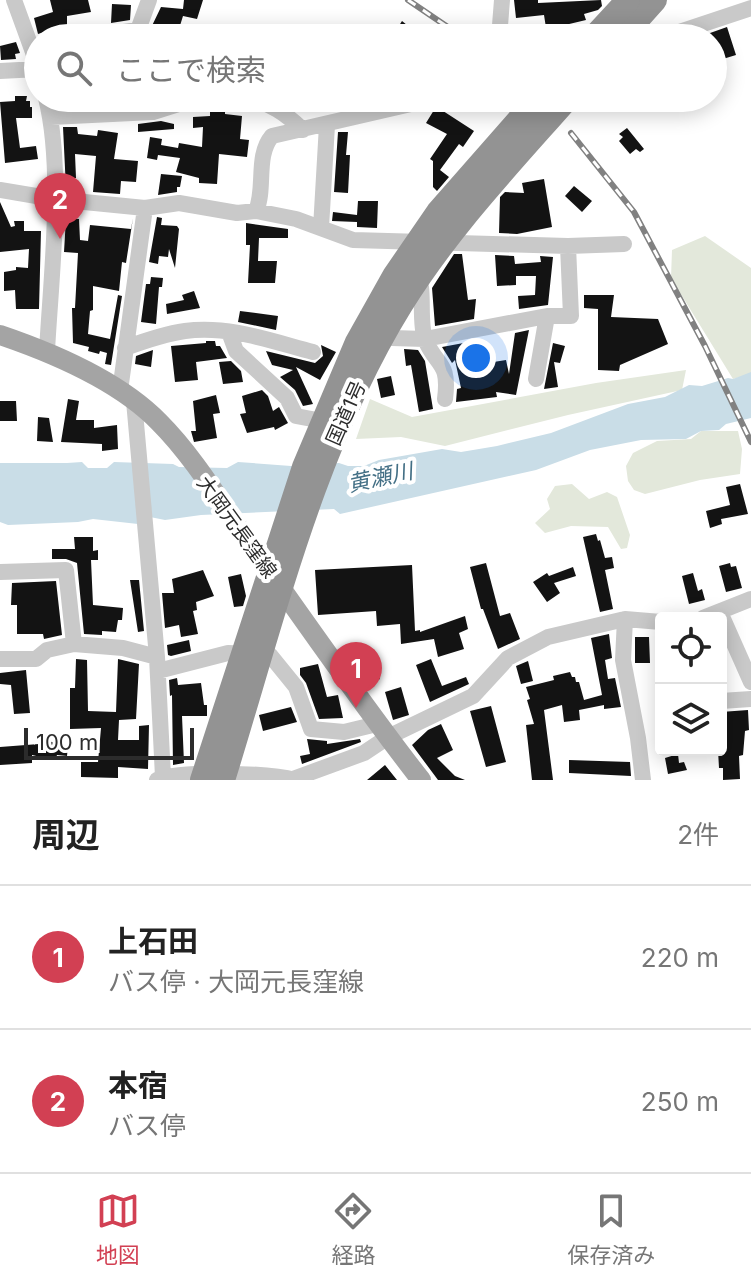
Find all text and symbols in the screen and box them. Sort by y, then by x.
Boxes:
search box [24,24,727,112]
icon: search [52,46,96,90]
text: ここで検索 [116,52,266,88]
pin: 2 [34,173,86,239]
your location [456,338,496,378]
street label: 国道1号 [321,377,371,449]
water label: 黄瀬川 [345,457,417,497]
street label: 大岡元長窪線 [192,471,282,583]
map controls [655,612,727,756]
button: locate [655,612,727,684]
pin: 1 [330,642,382,708]
button: layers [655,684,727,756]
scale bar [24,724,194,760]
text: 100 m [36,729,98,755]
text: 周辺 [32,814,100,855]
text: 2件 [677,819,719,850]
text: 上石田 [108,923,198,959]
text: 1 [52,942,64,973]
text: 220 m [641,942,719,973]
text: バス停 · 大岡元長窪線 [108,966,364,997]
text: 本宿 [108,1067,168,1103]
text: 2 [50,1086,66,1117]
text: 250 m [641,1086,719,1117]
text: バス停 [108,1110,186,1141]
tab: 地図 [96,1189,140,1269]
tab: 経路 [331,1189,375,1269]
tab: 保存済み [567,1189,655,1269]

